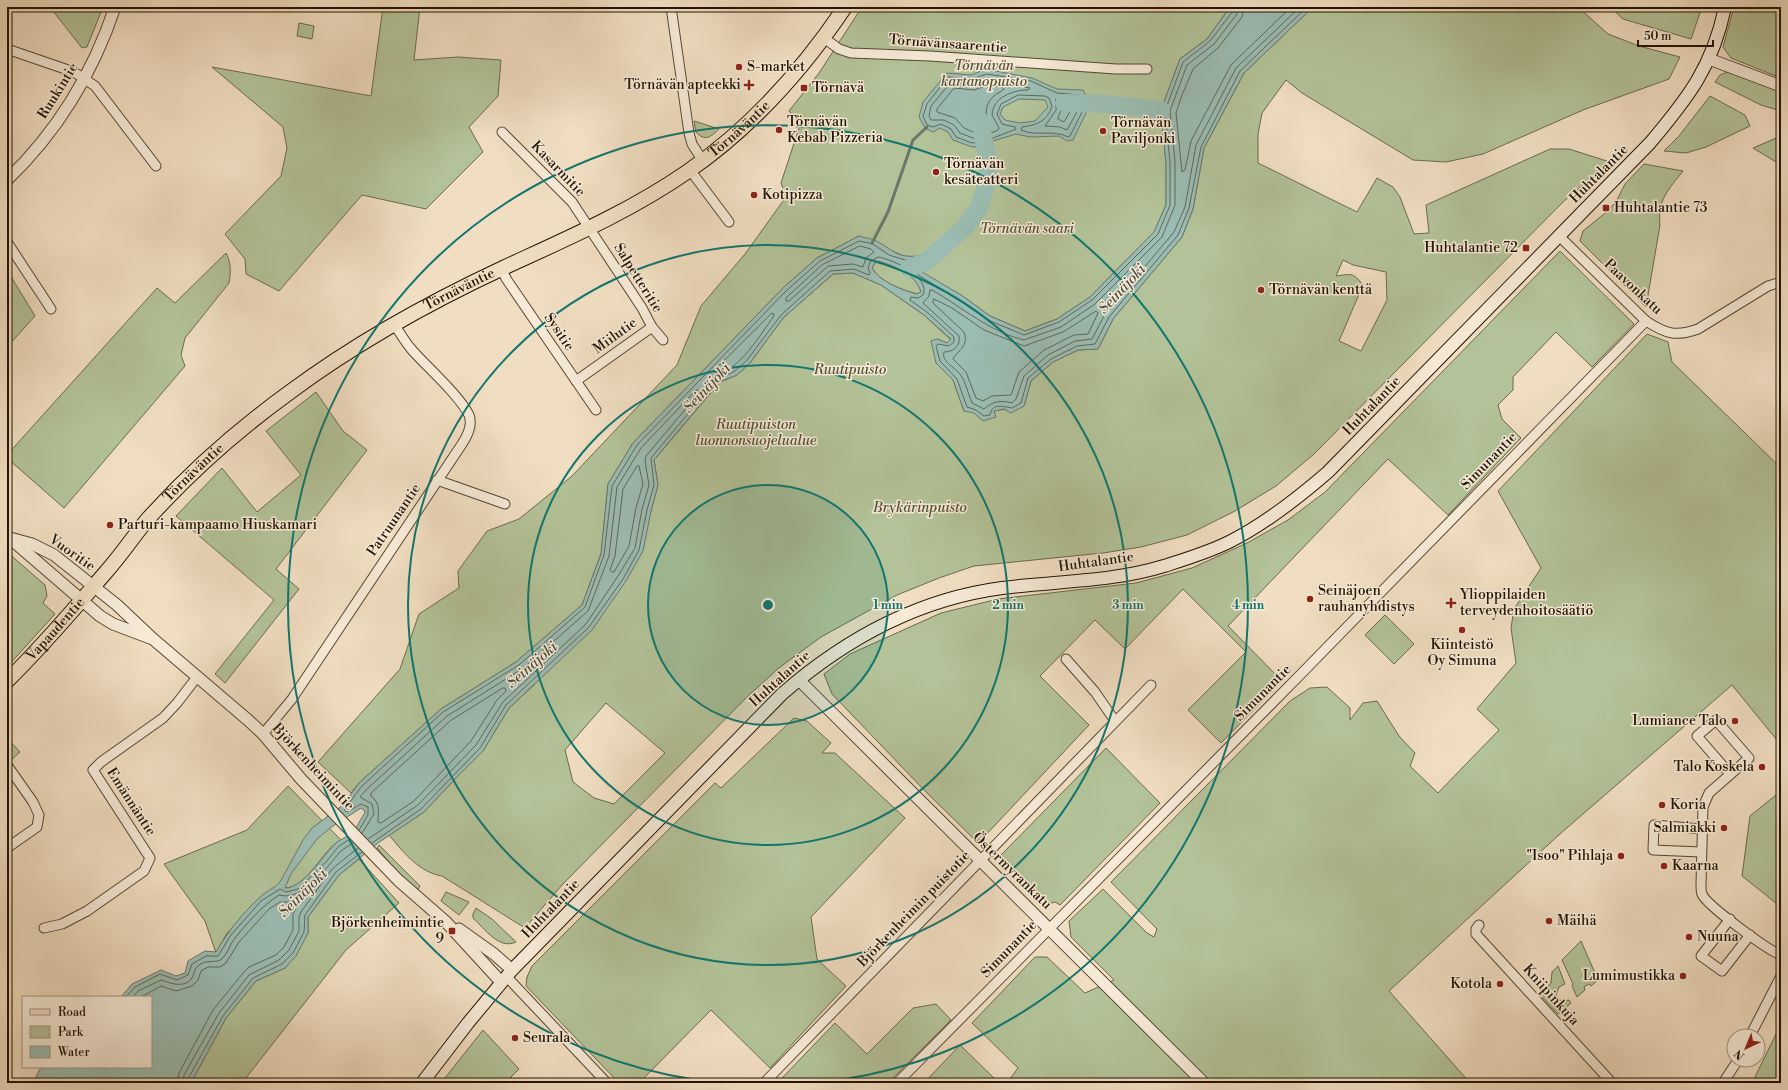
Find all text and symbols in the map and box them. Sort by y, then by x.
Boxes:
scale bar [1638,22,1713,48]
text: 50 m [1644,29,1672,44]
street label: Törnävänsaarentie [888,31,1008,57]
park label: Törnävän kartanopuisto [941,57,1027,91]
place label: S-market [747,58,805,76]
street label: Ruukintie [34,60,82,122]
marker: S-market [734,62,744,72]
place label: Törnävän apteekki [624,76,741,94]
place label: Törnävä [812,79,865,97]
marker: Törnävän apteekki [744,80,754,90]
marker: Törnävä [799,83,809,93]
street label: Törnäväntie [705,97,774,162]
place label: Törnävän Kebab Pizzeria [787,113,884,147]
place label: Törnävän Paviljonki [1111,114,1176,148]
marker: Törnävän Kebab Pizzeria [774,125,784,135]
marker: Törnävän Paviljonki [1098,126,1108,136]
street label: Kasarmitie [527,137,589,201]
street label: Huhtalantie [1566,141,1632,207]
place label: Törnävän kesäteatteri [944,155,1019,189]
marker: Törnävän kesäteatteri [931,167,941,177]
place label: Kotipizza [762,186,824,204]
marker: Kotipizza [749,190,759,200]
place label: Huhtalantie 73 [1614,199,1708,217]
marker: Huhtalantie 73 [1601,203,1611,213]
park label: Törnävän saari [980,220,1075,238]
place label: Huhtalantie 72 [1424,239,1518,257]
street label: Salpetteritie [610,240,666,316]
marker: Huhtalantie 72 [1521,243,1531,253]
street label: Paavonkatu [1600,255,1666,319]
water label: Seinäjoki [1094,260,1150,318]
street label: Törnäväntie [421,264,498,315]
place label: Törnävän kenttä [1269,281,1373,299]
marker: Törnävän kenttä [1256,285,1266,295]
street label: Sysitie [540,310,578,354]
street label: Miilutie [589,314,641,358]
water label: Seinäjoki [679,359,735,417]
park label: Ruutipuisto [813,361,886,379]
street label: Huhtalantie [1339,372,1405,440]
park label: Ruutipuiston luonnonsuojelualue [695,416,817,450]
street label: Simunantie [1457,428,1521,494]
street label: Törnäväntie [159,440,228,506]
street label: Patruunantie [363,480,425,560]
park label: Brykärinpuisto [872,499,967,517]
place label: Parturi-kampaamo Hiuskamari [118,516,318,534]
marker: Parturi-kampaamo Hiuskamari [105,520,115,530]
street label: Vuoritie [44,530,99,575]
street label: Huhtalantie [1057,548,1135,576]
place label: Seinäjoen rauhanyhdistys [1318,582,1415,616]
place label: Ylioppilaiden terveydenhoitosäätiö [1459,586,1593,620]
street label: Vapaudentie [22,594,89,666]
marker: Seinäjoen rauhanyhdistys [1305,594,1315,604]
marker: Ylioppilaiden terveydenhoitosäätiö [1445,597,1457,609]
centre of rings [761,598,775,612]
text: 1 min [873,598,904,613]
text: 2 min [992,598,1024,613]
text: 3 min [1112,598,1144,613]
text: 4 min [1232,598,1265,613]
marker: Kiinteistö Oy Simuna [1457,625,1467,635]
place label: Kiinteistö Oy Simuna [1428,636,1497,670]
water label: Seinäjoki [502,637,562,692]
street label: Huhtalantie [746,647,814,711]
street label: Simunantie [1231,661,1295,725]
place label: Lumiance Talo [1632,712,1727,730]
marker: Lumiance Talo [1730,716,1740,726]
street label: Björkenheimintie [267,719,358,814]
place label: Talo Koskela [1673,758,1755,776]
marker: Talo Koskela [1757,762,1767,772]
street label: Emännäntie [102,764,160,840]
place label: Koria [1670,796,1707,814]
marker: Koria [1657,800,1667,810]
place label: Salmiakki [1654,819,1716,837]
marker: Salmiakki [1719,823,1729,833]
street label: Östermyrankatu [968,827,1057,913]
street label: Björkenheimin puistotie [853,847,974,972]
place label: "Isoo" Pihlaja [1527,847,1614,865]
marker: "Isoo" Pihlaja [1616,851,1626,861]
place label: Kaarna [1672,857,1720,875]
marker: Kaarna [1659,861,1669,871]
water label: Seinäjoki [274,864,332,922]
street label: Huhtalantie [518,875,584,943]
place label: Mäihä [1557,912,1597,930]
place label: Björkenheimintie 9 [330,914,444,948]
street label: Simunantie [977,916,1041,982]
marker: Mäihä [1544,916,1554,926]
marker: Björkenheimintie 9 [447,926,457,936]
place label: Nuuna [1697,928,1740,946]
marker: Nuuna [1684,932,1694,942]
street label: Kniipinkuja [1519,961,1584,1030]
place label: Lumimustikka [1583,967,1676,985]
marker: Lumimustikka [1678,971,1688,981]
place label: Kotola [1450,975,1493,993]
marker: Kotola [1495,979,1505,989]
legend [22,996,152,1068]
text: Road [58,1005,86,1020]
text: Park [58,1025,84,1040]
north arrow [1726,1028,1766,1068]
place label: Seurala [523,1029,571,1047]
marker: Seurala [510,1033,520,1043]
text: Water [57,1045,90,1060]
text: N [1732,1046,1748,1063]

